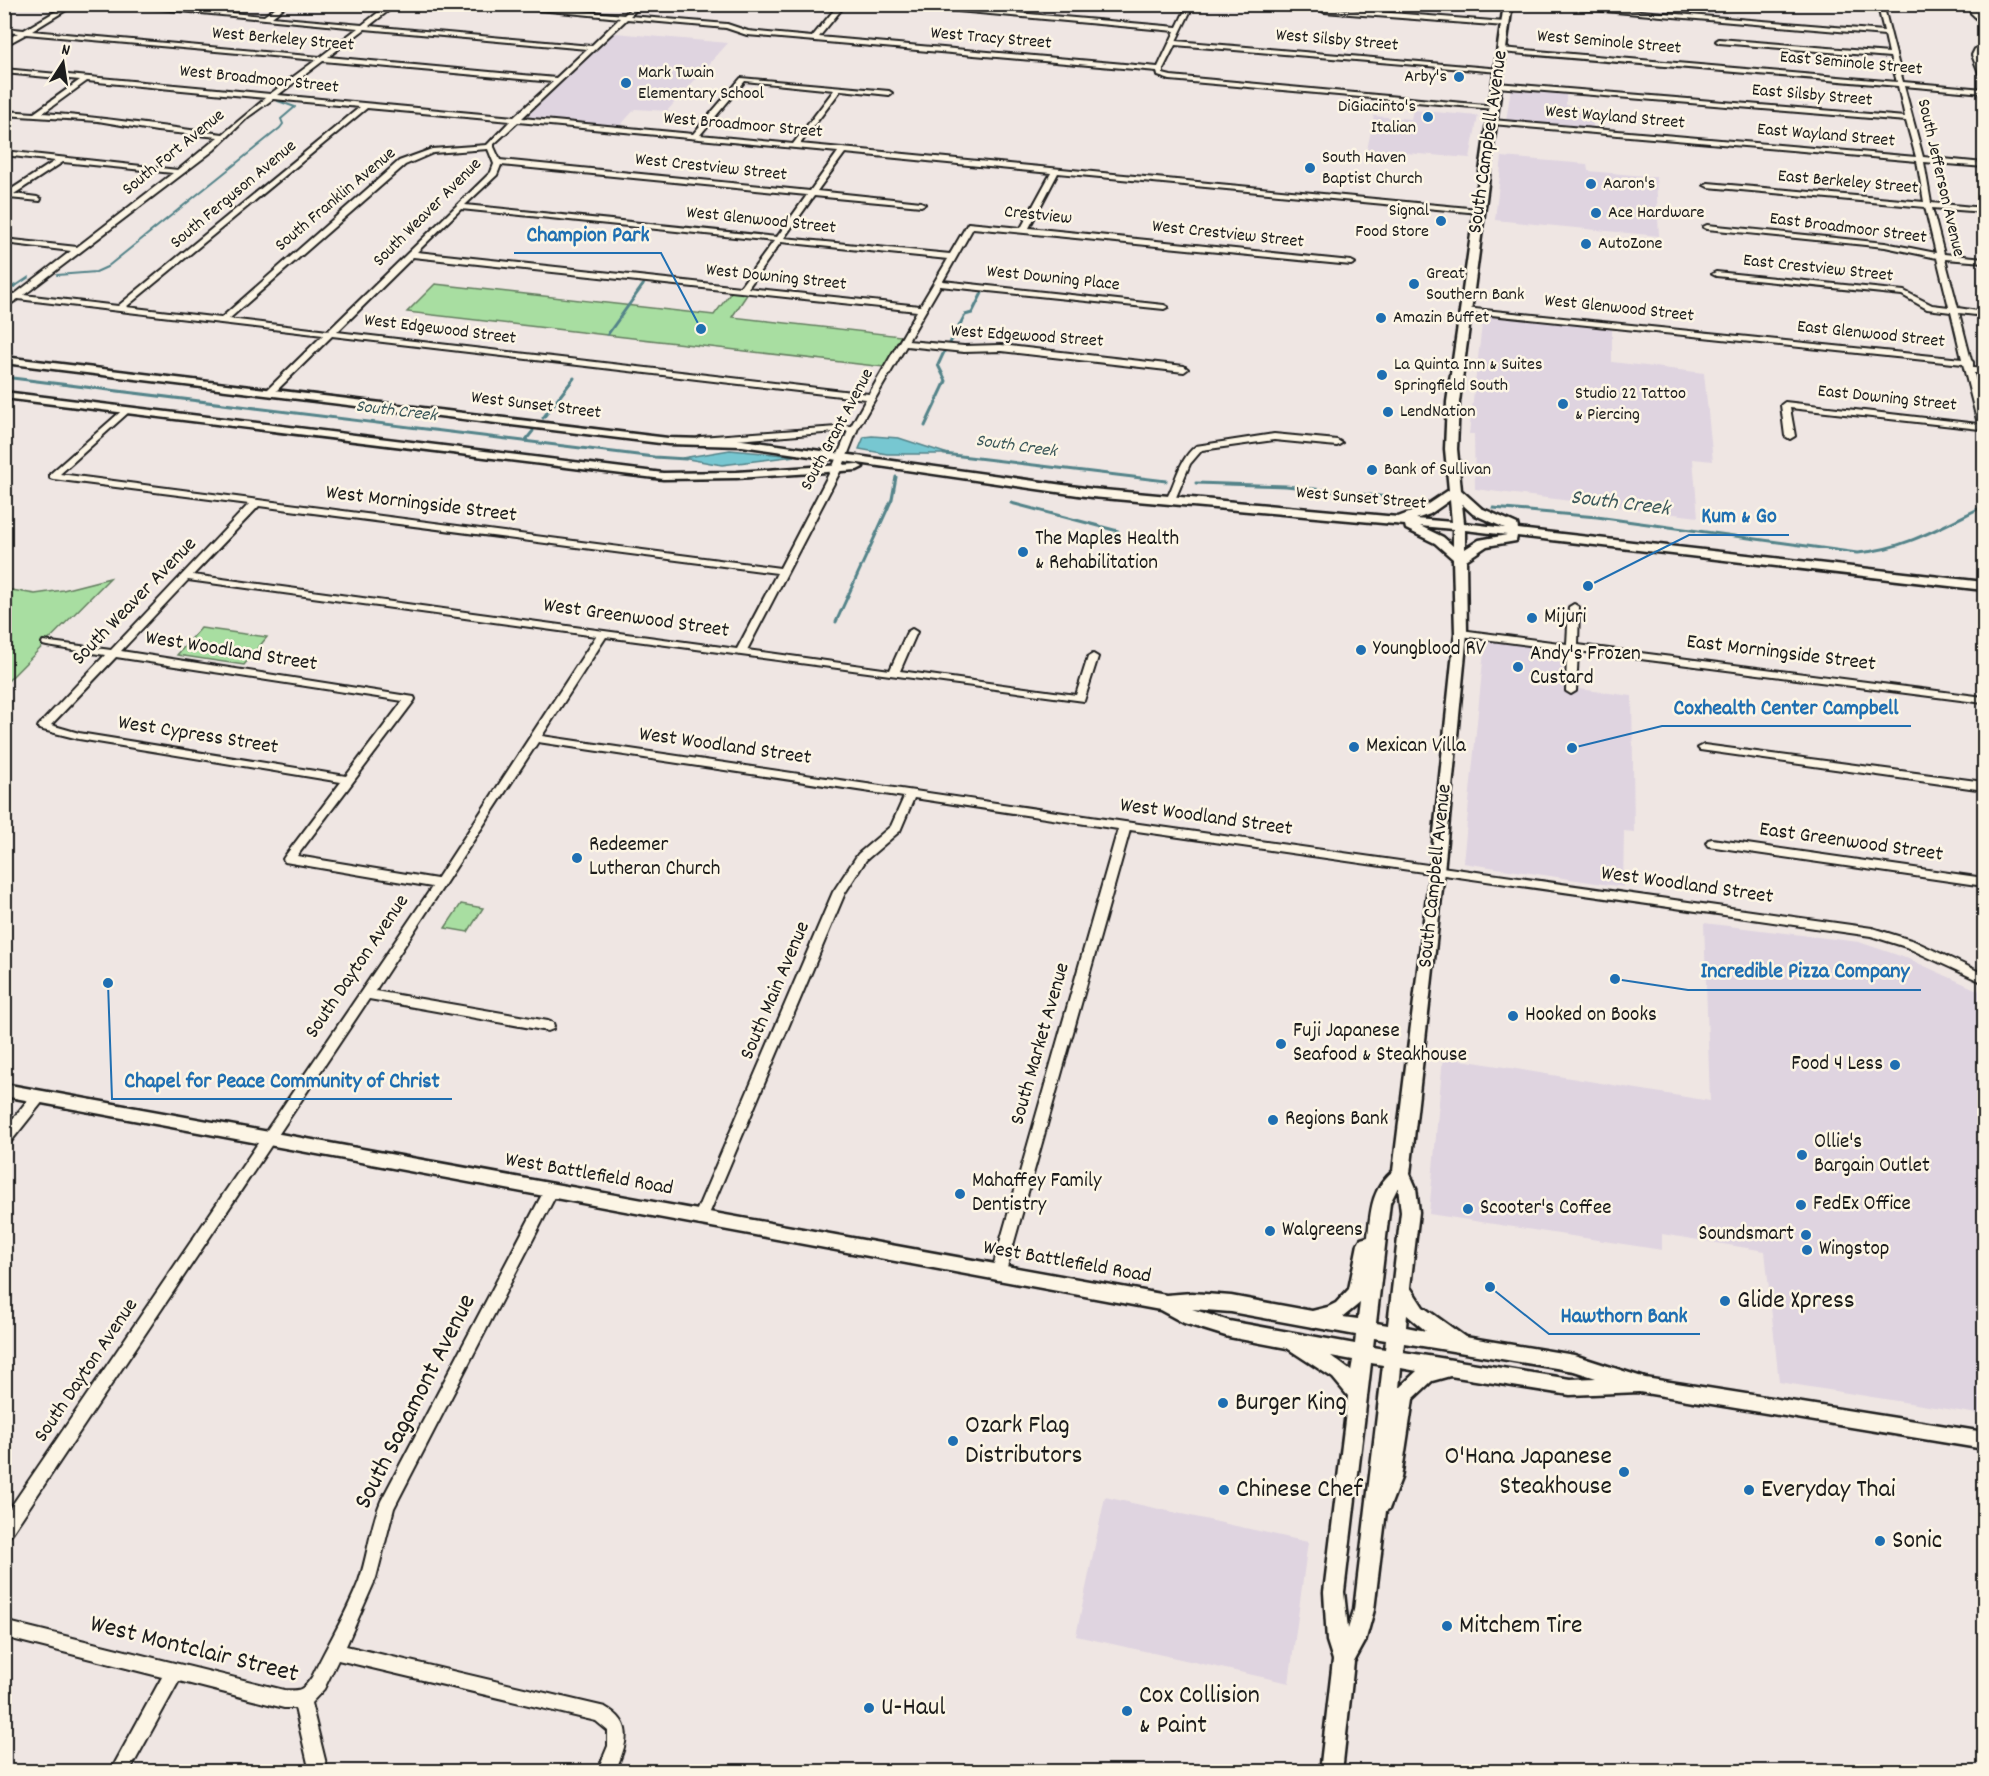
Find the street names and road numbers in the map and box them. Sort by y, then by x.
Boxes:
street label: West Berkeley Street [211,21,355,59]
street label: West Tracy Street [929,21,1053,57]
street label: West Silsby Street [1275,23,1400,59]
street label: West Seminole Street [1536,24,1682,62]
street label: East Seminole Street [1779,45,1924,83]
street label: South Campbell Avenue [1461,48,1517,236]
street label: West Broadmoor Street [178,59,340,101]
street label: East Silsby Street [1751,78,1874,114]
street label: South Jefferson Avenue [1910,97,1970,259]
street label: West Wayland Street [1544,99,1686,137]
street label: South Fort Avenue [117,104,231,202]
street label: West Broadmoor Street [662,107,824,145]
street label: East Wayland Street [1756,118,1896,155]
street label: South Ferguson Avenue [165,135,303,255]
street label: South Franklin Avenue [270,142,402,258]
street label: West Crestview Street [634,148,788,188]
street label: South Weaver Avenue [368,153,488,273]
street label: East Berkeley Street [1777,164,1920,202]
street label: Crestview [1003,200,1073,232]
street label: West Glenwood Street [685,201,837,241]
street label: East Broadmoor Street [1768,207,1928,251]
street label: West Crestview Street [1151,215,1305,255]
street label: East Crestview Street [1742,249,1895,289]
street label: West Downing Street [705,258,848,298]
street label: West Downing Place [985,260,1121,298]
street label: West Glenwood Street [1543,289,1695,329]
street label: West Edgewood Street [363,308,518,352]
street label: East Glenwood Street [1796,315,1946,355]
street label: West Edgewood Street [950,319,1105,355]
street label: South Grant Avenue [795,364,881,496]
street label: East Downing Street [1816,379,1958,419]
street label: West Sunset Street [470,386,603,426]
street label: West Morningside Street [324,478,518,532]
street label: West Sunset Street [1295,481,1428,517]
street label: South Weaver Avenue [66,531,204,673]
street label: West Greenwood Street [541,591,731,647]
street label: West Woodland Street [143,624,319,680]
street label: East Morningside Street [1685,628,1878,681]
street label: West Cypress Street [116,709,280,764]
street label: West Woodland Street [637,720,813,774]
street label: South Campbell Avenue [1411,783,1461,969]
street label: West Woodland Street [1118,791,1294,845]
street label: East Greenwood Street [1757,815,1945,871]
street label: West Woodland Street [1599,859,1775,913]
street label: South Dayton Avenue [299,889,417,1045]
street label: South Main Avenue [733,917,819,1065]
street label: South Market Avenue [1003,959,1079,1129]
street label: West Battlefield Road [503,1145,675,1205]
street label: West Battlefield Road [981,1233,1153,1293]
street label: South Sagamont Avenue [346,1288,486,1516]
street label: South Dayton Avenue [28,1293,146,1449]
street label: West Montclair Street [86,1606,303,1694]

